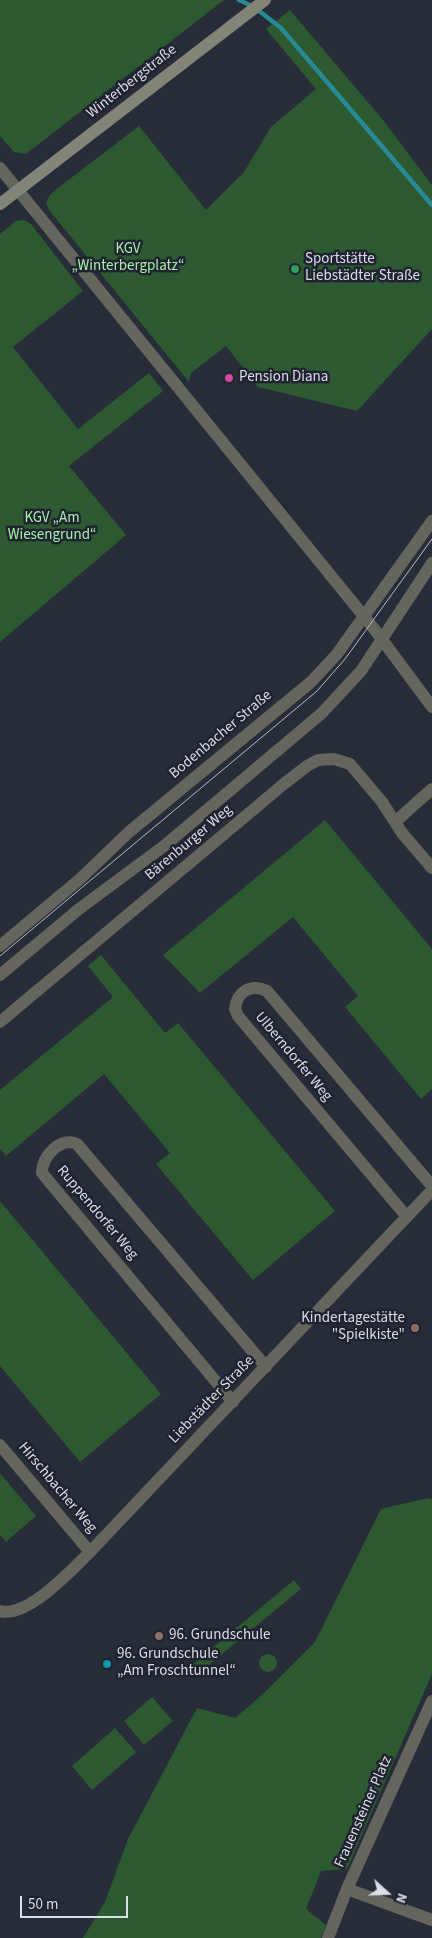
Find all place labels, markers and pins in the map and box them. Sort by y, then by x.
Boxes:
place label: Sportstätte Liebstädter Straße [305,251,420,286]
marker: Sportstätte Liebstädter Straße [289,263,301,275]
place label: Pension Diana [239,369,328,387]
marker: Pension Diana [223,372,235,384]
place label: Kindertagestätte "Spielkiste" [301,1310,405,1345]
marker: Kindertagestätte "Spielkiste" [409,1322,421,1334]
place label: 96. Grundschule [169,1627,271,1645]
marker: 96. Grundschule [153,1630,165,1642]
place label: 96. Grundschule „Am Froschtunnel“ [117,1646,236,1681]
marker: 96. Grundschule „Am Froschtunnel“ [101,1658,113,1670]

